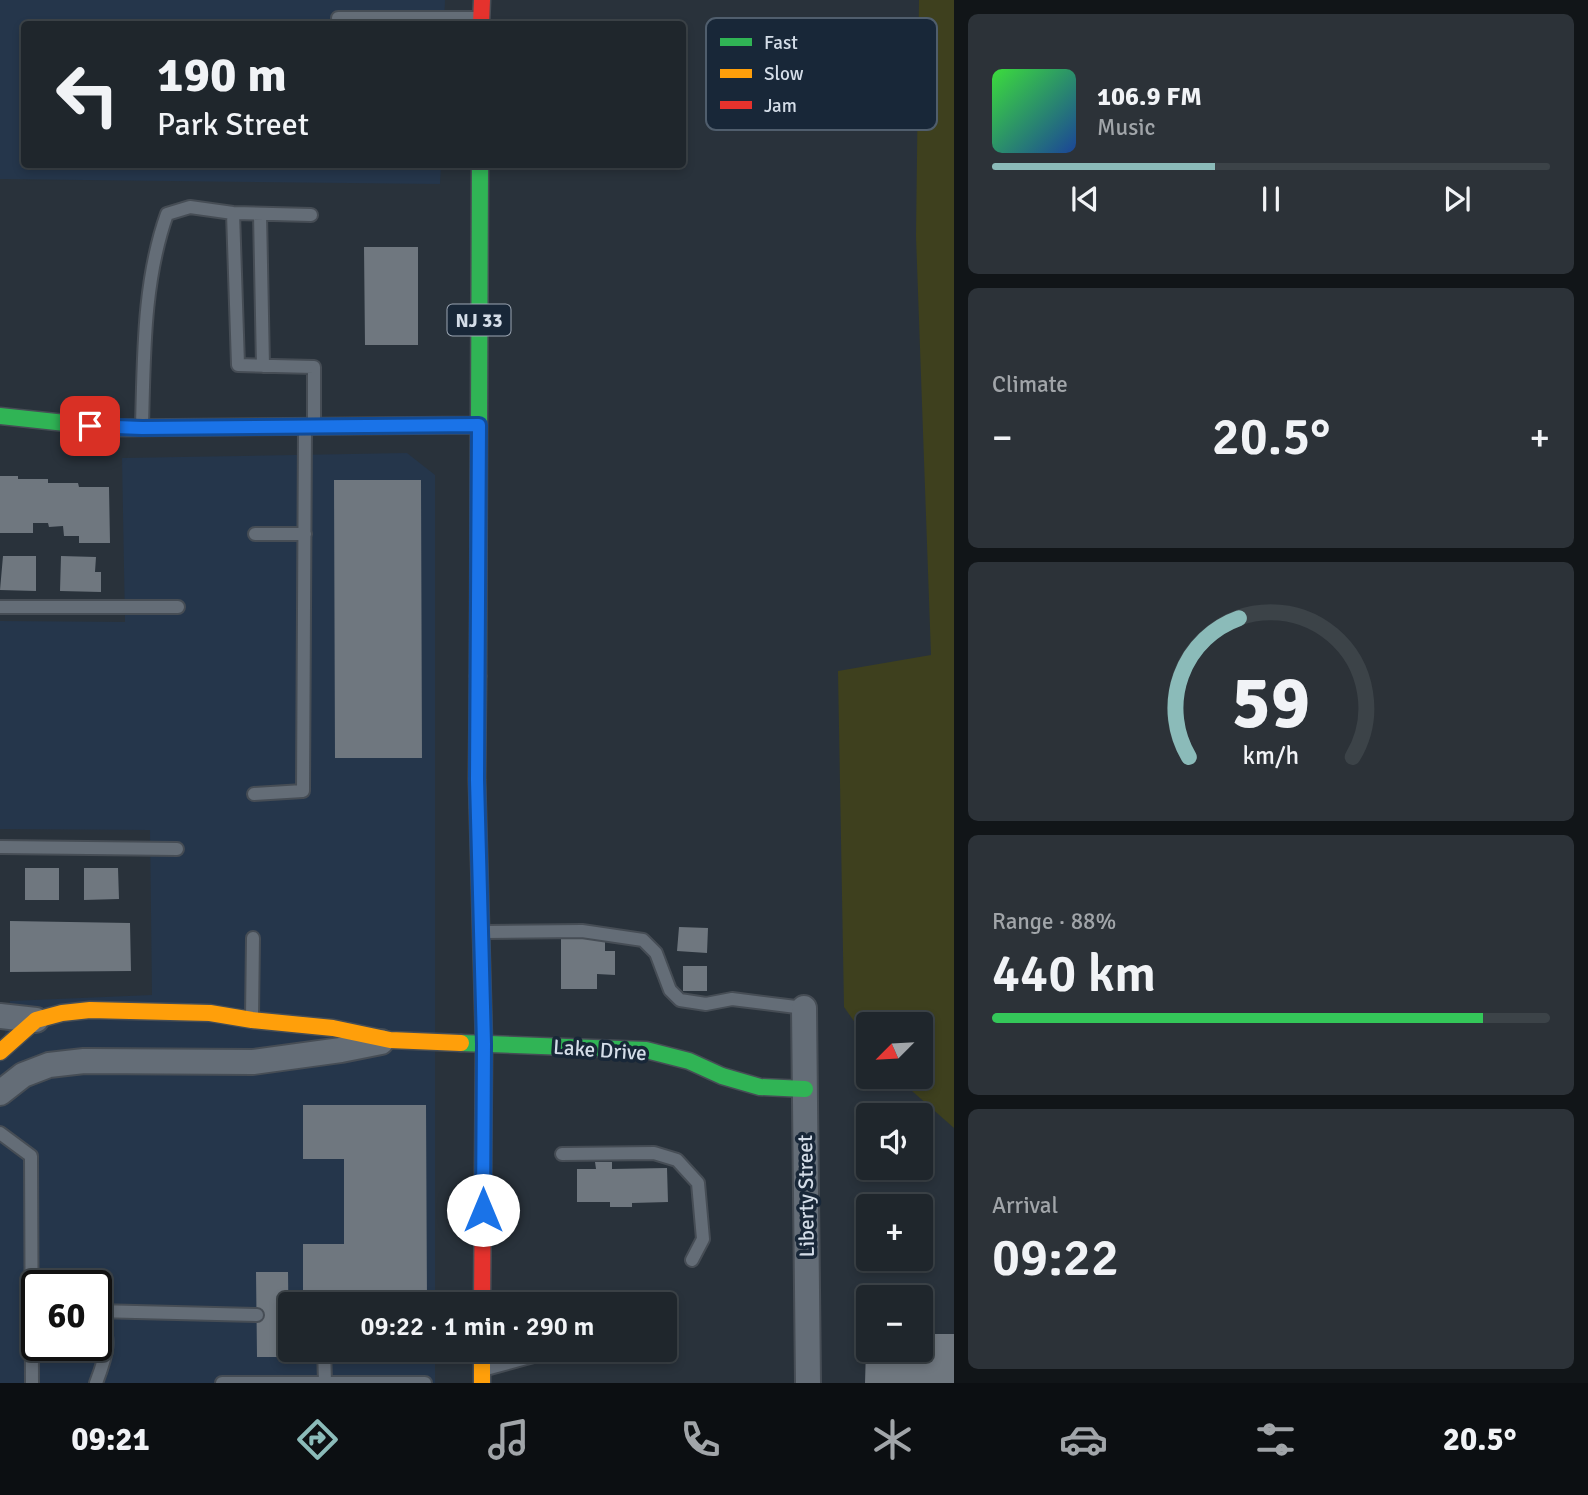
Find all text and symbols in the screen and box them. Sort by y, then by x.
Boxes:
legend [706,18,937,130]
text: Fast [764,31,798,55]
text: 190 m [157,45,287,105]
icon: left [42,49,133,140]
text: Slow [764,62,804,86]
text: 106.9 FM [1097,81,1202,113]
text: Jam [764,94,797,118]
text: Park Street [157,105,309,144]
text: Music [1097,113,1155,142]
icon: previous [1066,180,1104,218]
icon: pause [1252,180,1290,218]
icon: next [1438,180,1476,218]
road number: NJ 33 [448,304,510,336]
text: Climate [992,370,1068,399]
pin [60,396,120,456]
text: 20.5° [1212,405,1330,469]
icon: arrive [71,407,109,445]
text: − [992,414,1013,461]
text: + [1529,414,1550,461]
text: 59 [1232,660,1310,749]
text: km/h [1243,740,1299,771]
text: Range · 88% [992,907,1116,936]
text: 440 km [992,942,1156,1006]
north arrow [856,1012,933,1088]
map controls [856,1012,933,1362]
street label: Lake Drive [552,1034,648,1066]
button: sound [856,1103,933,1180]
street label: Liberty Street [792,1134,820,1258]
position arrow [446,1173,520,1247]
text: Arrival [992,1191,1058,1220]
button: + [856,1194,933,1271]
text: 09:22 [992,1226,1119,1290]
speed limit sign: 60 [21,1270,112,1361]
button: − [856,1285,933,1362]
text: 09:22 · 1 min · 290 m [361,1311,594,1343]
icon: directions [293,1415,342,1464]
icon: music [484,1415,533,1464]
icon: phone [676,1415,725,1464]
icon: climate [868,1415,917,1464]
icon: car [1059,1415,1108,1464]
icon: filters [1251,1415,1300,1464]
text: 09:21 [71,1420,150,1459]
text: 20.5° [1443,1420,1517,1459]

